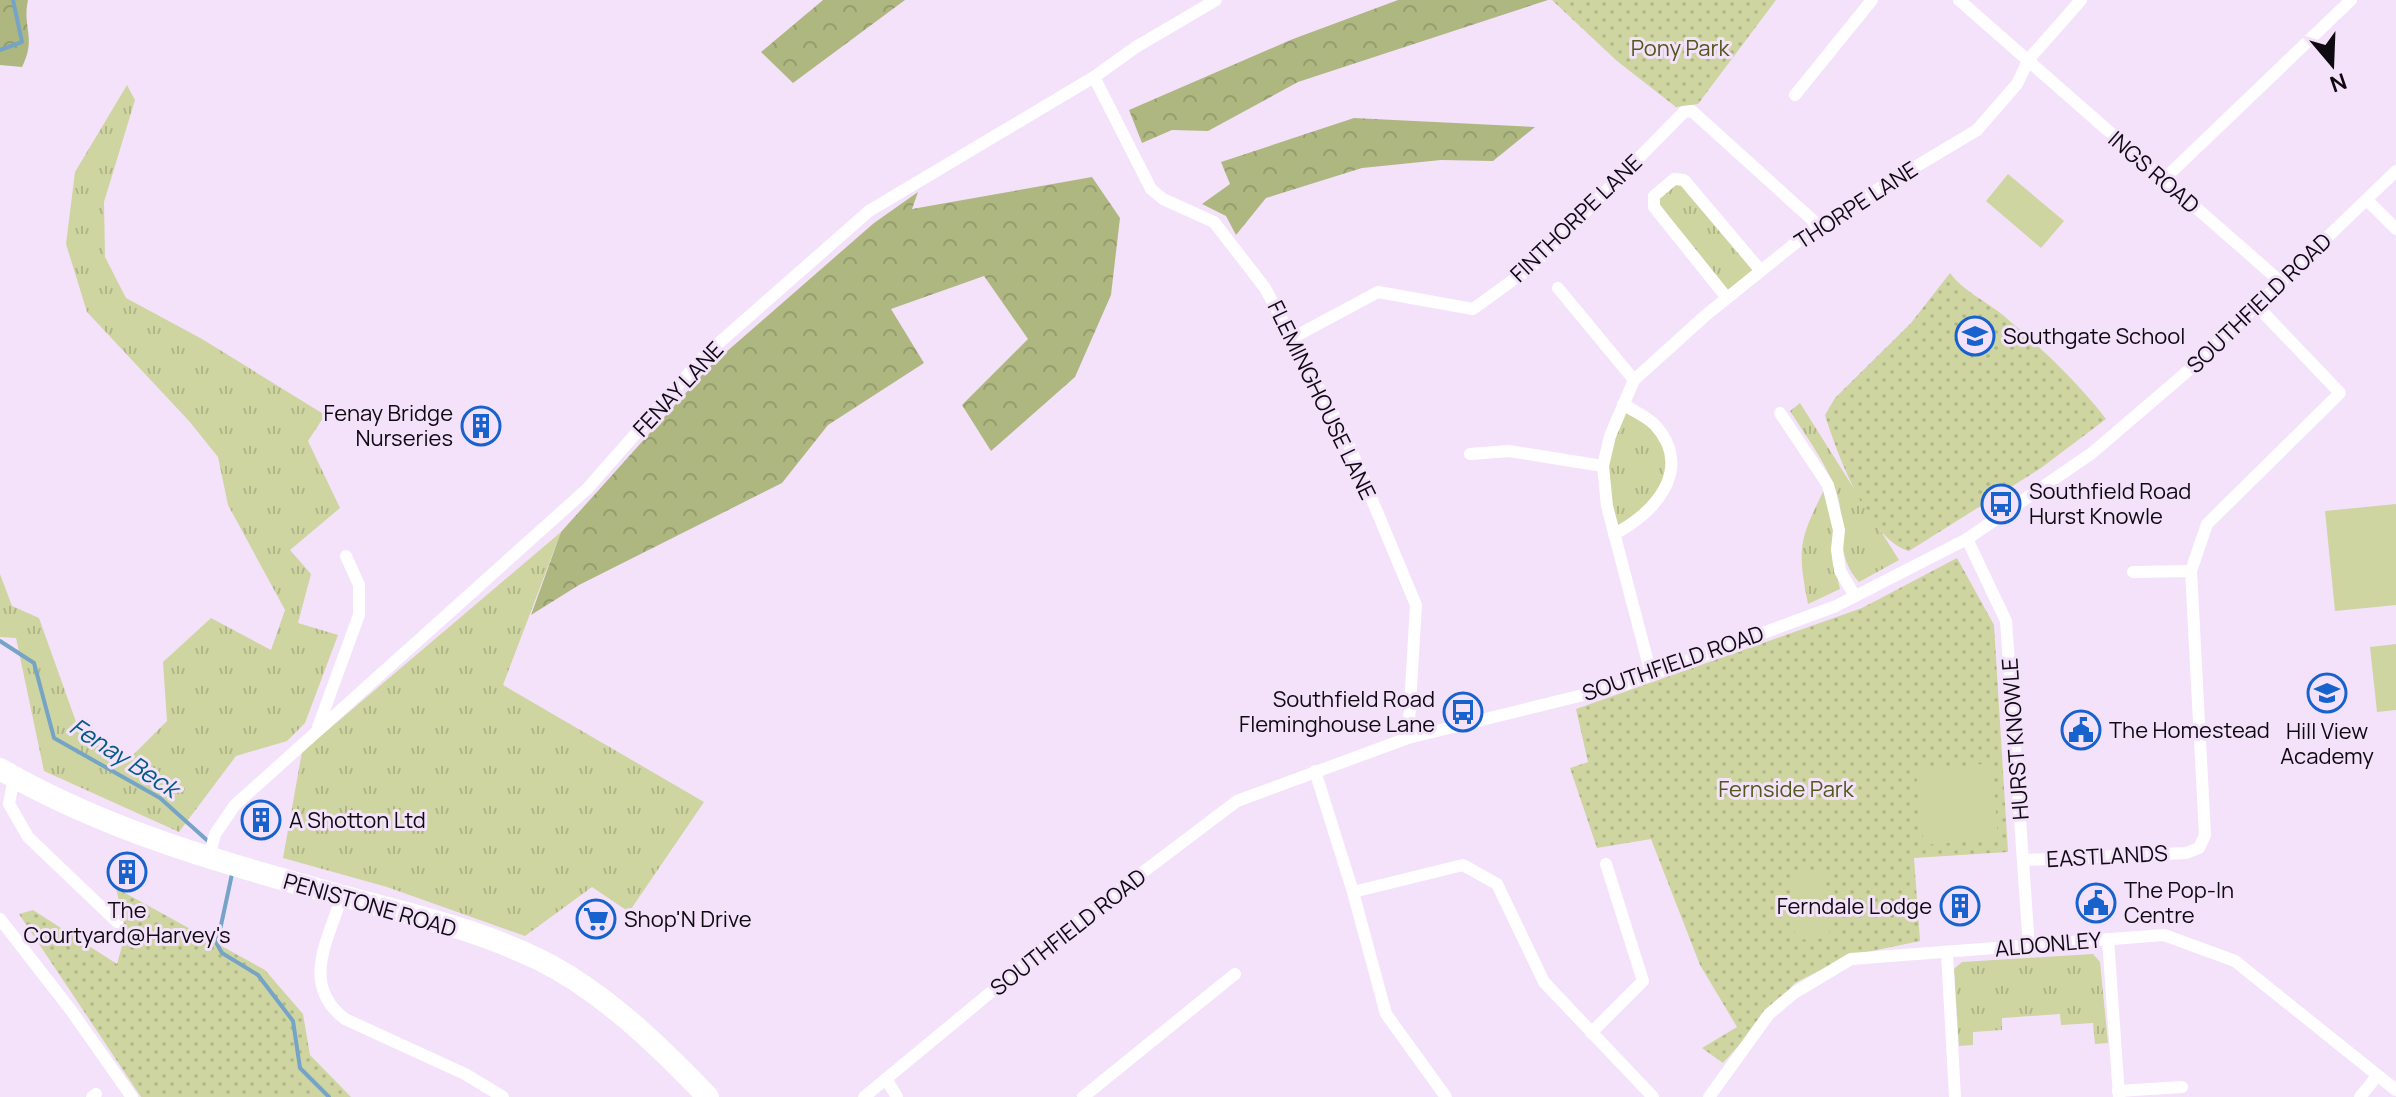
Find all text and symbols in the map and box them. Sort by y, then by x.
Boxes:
north arrow [2292,24,2372,104]
park label: Pony Park [1631,33,1730,63]
text: N [2326,66,2351,100]
street label: INGS ROAD [2102,124,2206,220]
street label: FINTHORPE LANE [1504,147,1648,289]
street label: THORPE LANE [1789,154,1923,256]
street label: SOUTHFIELD ROAD [2180,226,2338,380]
street label: FLEMINGHOUSE LANE [1261,295,1383,505]
school or university icon: Southgate School [1954,315,1996,357]
place label: Southgate School [2003,321,2185,351]
street label: FENAY LANE [626,335,730,443]
place label: Fenay Bridge Nurseries [324,398,453,453]
building icon: Fenay Bridge Nurseries [460,405,502,447]
place label: Southfield Road Hurst Knowle [2029,476,2191,531]
bus stop icon: Southfield Road Hurst Knowle [1980,483,2022,525]
street label: SOUTHFIELD ROAD [1578,618,1768,708]
street label: HURST KNOWLE [1994,657,2036,821]
school or university icon: Hill View Academy [2306,672,2348,714]
place label: Southfield Road Fleminghouse Lane [1239,684,1435,739]
bus stop icon: Southfield Road Fleminghouse Lane [1442,691,1484,733]
water label: Fenay Beck [64,709,188,806]
public building icon: The Homestead [2060,709,2102,751]
place label: The Homestead [2109,715,2270,745]
place label: Hill View Academy [2280,716,2374,771]
park label: Fernside Park [1718,774,1855,804]
building icon: A Shotton Ltd [240,799,282,841]
place label: A Shotton Ltd [289,805,426,835]
street label: EASTLANDS [2046,838,2168,874]
building icon: The Courtyard@Harvey's [106,851,148,893]
street label: SOUTHFIELD ROAD [984,862,1152,1002]
street label: PENISTONE ROAD [280,866,460,944]
place label: The Pop-In Centre [2124,875,2234,930]
public building icon: The Pop-In Centre [2075,882,2117,924]
building icon: Ferndale Lodge [1939,885,1981,927]
place label: Ferndale Lodge [1777,891,1932,921]
place label: The Courtyard@Harvey's [24,895,230,950]
supermarket icon: Shop'N Drive [575,898,617,940]
place label: Shop'N Drive [624,904,752,934]
street label: ALDONLEY [1993,924,2103,964]

